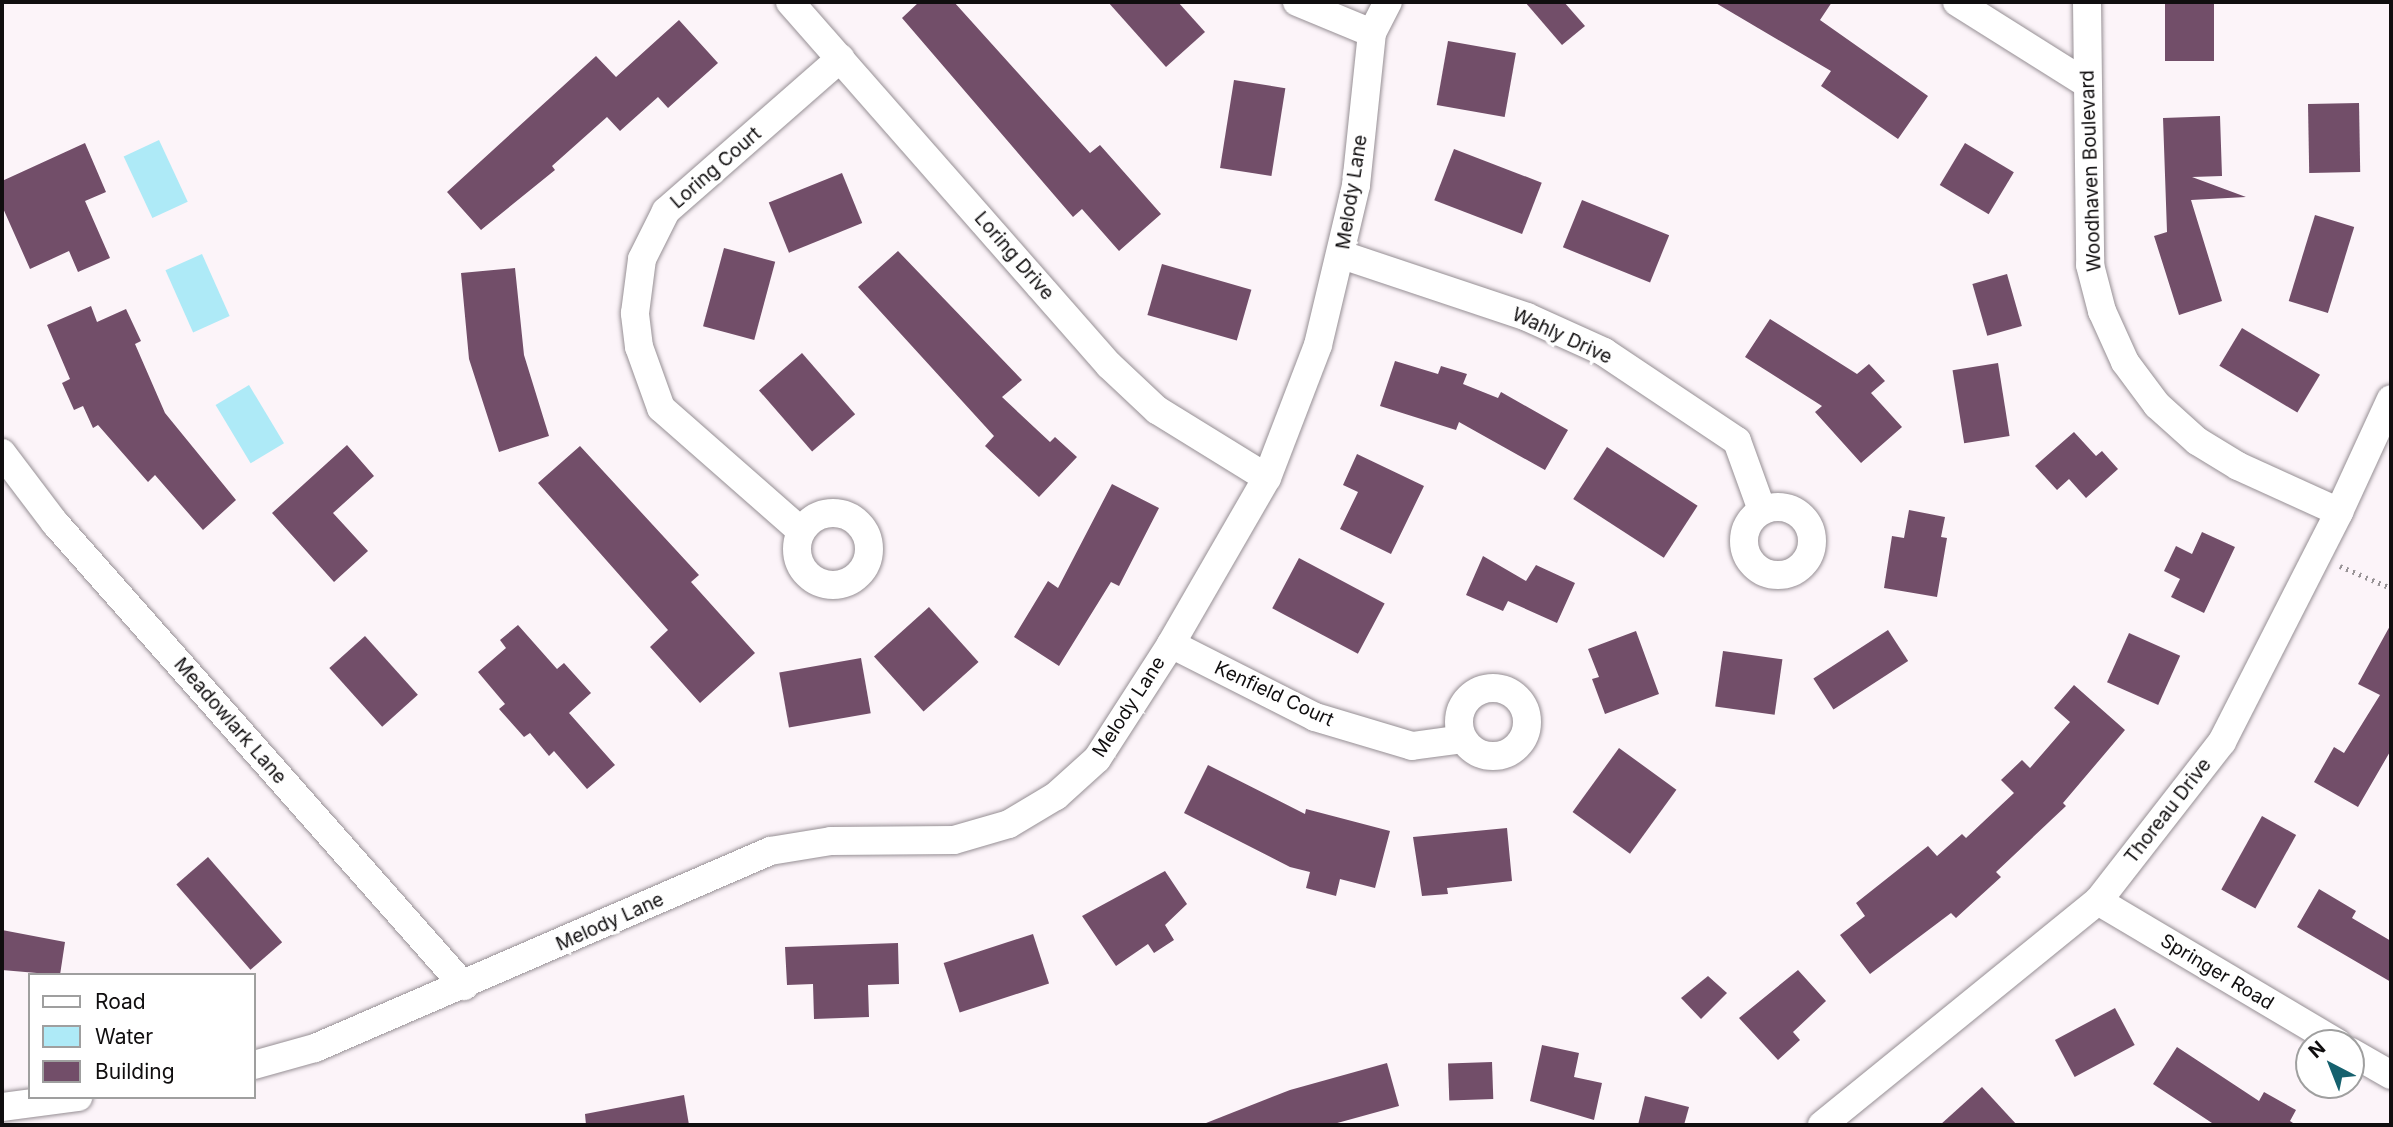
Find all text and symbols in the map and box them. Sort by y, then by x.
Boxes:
street label: Woodhaven Boulevard [2076,70,2106,272]
street label: Loring Court [666,122,766,214]
street label: Melody Lane [1332,133,1372,251]
street label: Loring Drive [969,207,1059,305]
street label: Wahly Drive [1508,303,1616,369]
street label: Melody Lane [1088,652,1170,762]
street label: Meadowlark Lane [169,653,291,789]
street label: Kenfield Court [1211,656,1337,732]
street label: Thoreau Drive [2120,754,2216,868]
street label: Melody Lane [553,888,667,956]
street label: Springer Road [2156,929,2278,1015]
legend [28,973,256,1099]
text: Road [95,989,146,1014]
text: Water [95,1024,153,1049]
north arrow [2295,1029,2365,1099]
text: N [2304,1036,2330,1063]
text: Building [95,1059,175,1084]

